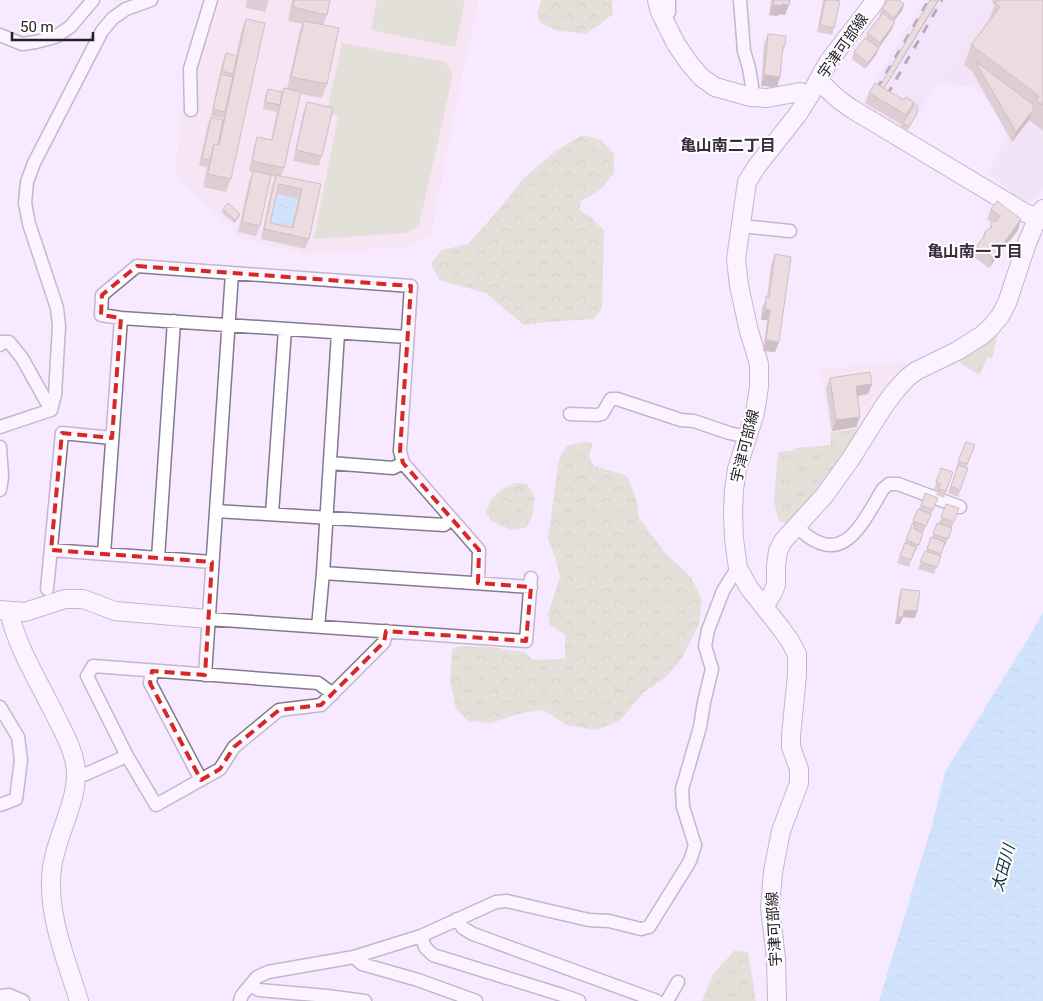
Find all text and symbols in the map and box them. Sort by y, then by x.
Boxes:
scale bar [12,10,94,42]
street label: 宇津可部線 [814,10,872,82]
text: 50 m [20,18,54,36]
district label: 亀山南二丁目 [680,136,776,155]
district label: 亀山南一丁目 [927,242,1023,261]
street label: 宇津可部線 [727,407,763,485]
water label: 太田川 [988,840,1019,894]
street label: 宇津可部線 [763,891,785,967]

